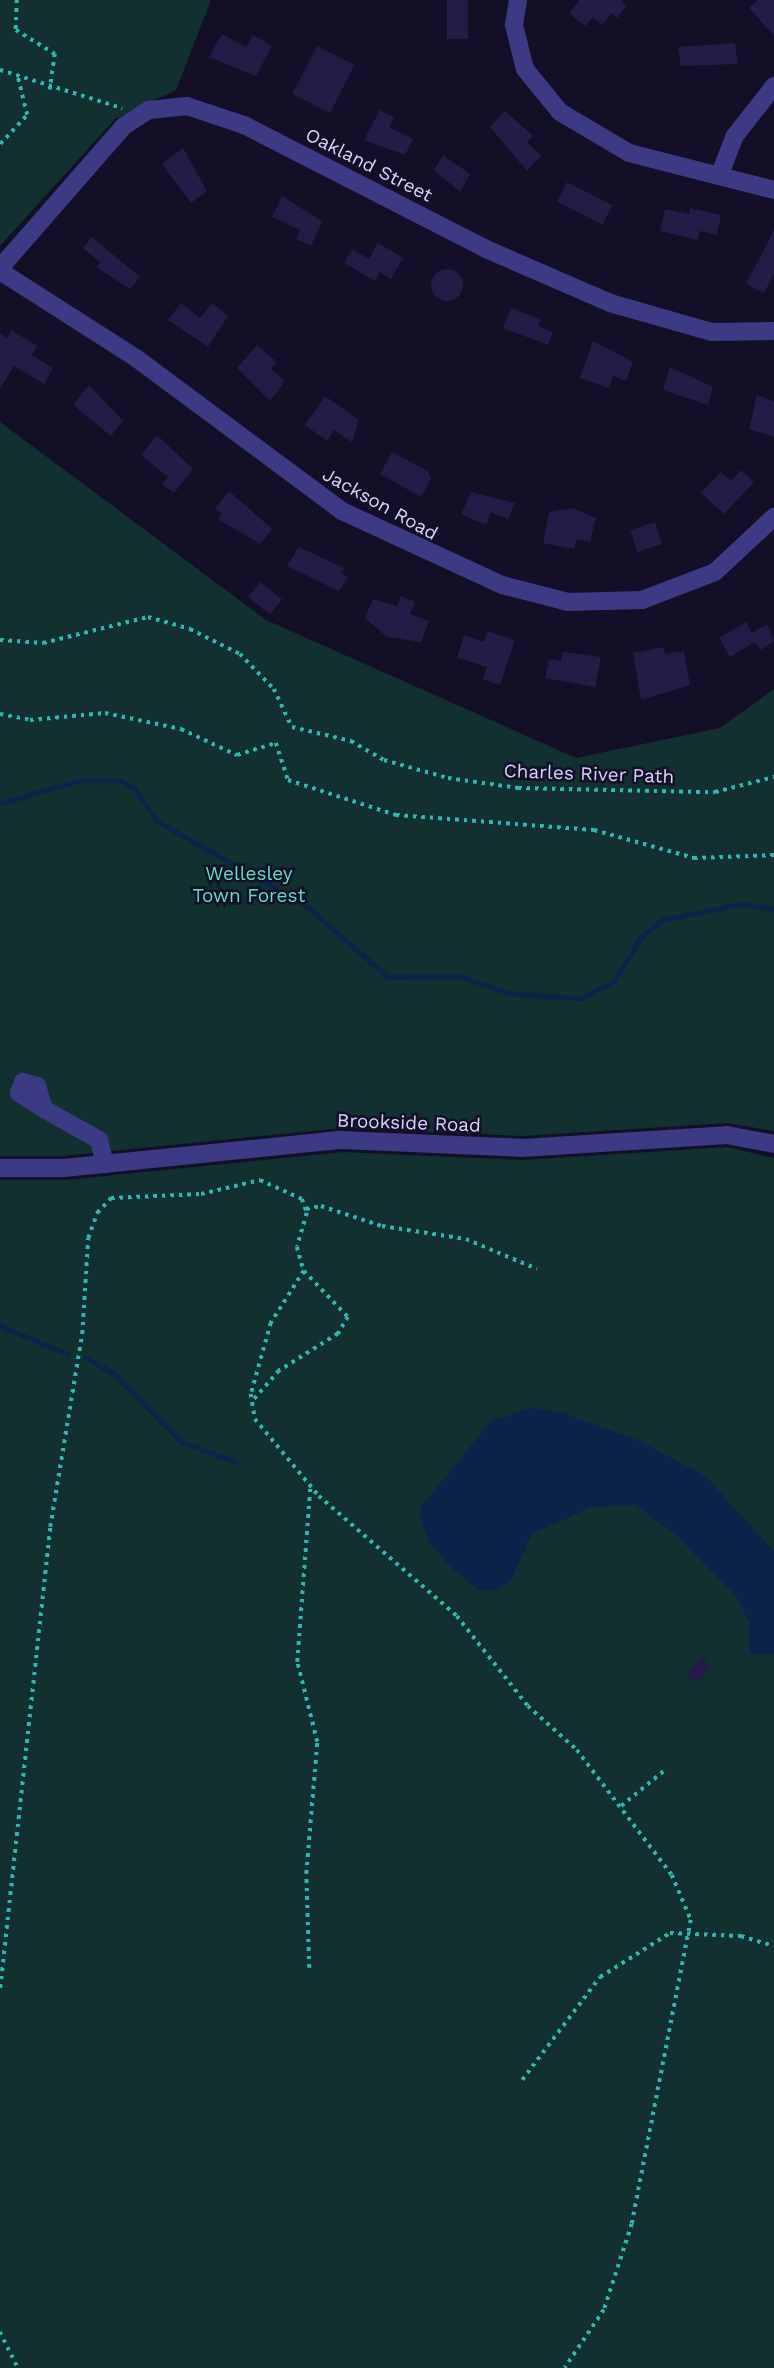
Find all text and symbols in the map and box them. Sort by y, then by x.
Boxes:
street label: Oakland Street [302,123,436,207]
street label: Jackson Road [318,463,442,545]
street label: Charles River Path [503,760,675,788]
park label: Wellesley Town Forest [193,863,305,907]
street label: Brookside Road [337,1109,481,1137]

